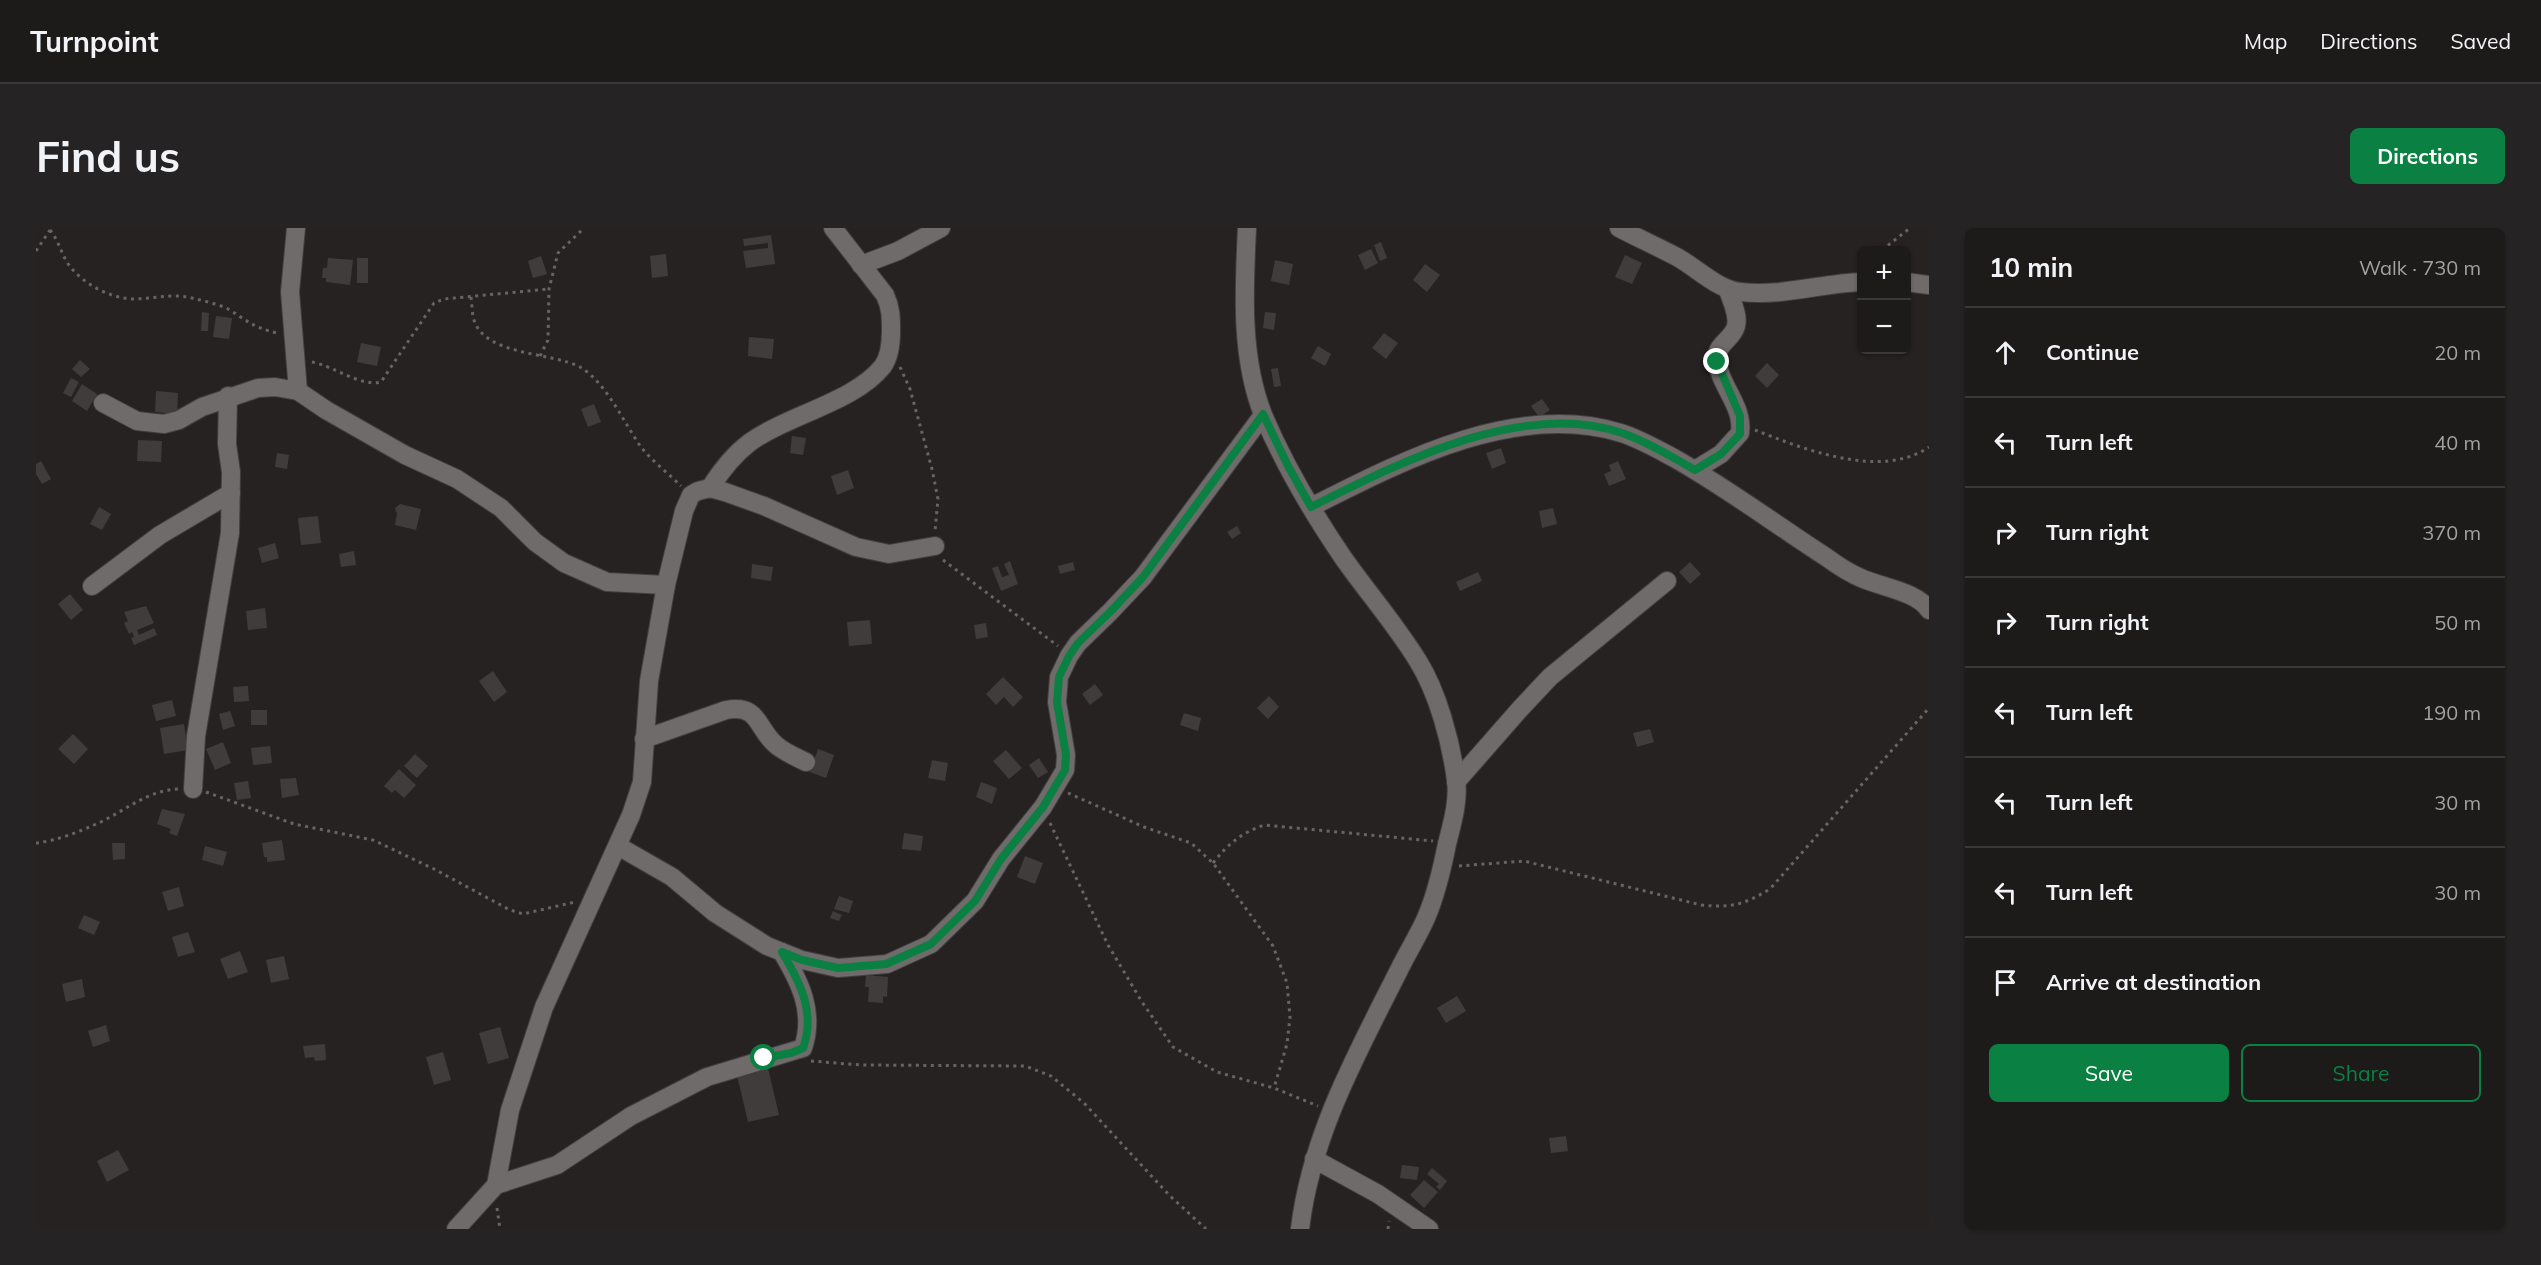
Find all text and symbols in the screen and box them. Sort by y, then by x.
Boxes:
text: Turnpoint [30,24,159,59]
text: Map [2244,28,2287,54]
text: Directions [2320,28,2417,54]
text: Saved [2450,28,2511,54]
button: Directions [2350,128,2505,184]
text: Find us [36,130,180,183]
map controls [1857,246,1911,354]
button: + [1857,246,1911,300]
text: 10 min [1989,251,2073,284]
text: Walk · 730 m [2359,255,2481,280]
button: − [1857,300,1911,354]
icon: ahead [1989,336,2022,369]
text: Continue [2046,338,2139,366]
text: 20 m [2434,340,2481,365]
route end [1703,348,1729,374]
icon: left [1989,426,2022,459]
text: Turn left [2046,428,2133,456]
text: 40 m [2434,430,2481,455]
icon: right [1989,516,2022,549]
text: Turn right [2046,518,2149,546]
text: 370 m [2422,520,2481,545]
icon: right [1989,606,2022,639]
text: Turn right [2046,608,2149,636]
text: 50 m [2434,610,2481,635]
icon: left [1989,696,2022,729]
text: Turn left [2046,698,2133,726]
text: 190 m [2422,700,2481,725]
icon: left [1989,786,2022,819]
text: Turn left [2046,788,2133,816]
text: 30 m [2434,790,2481,815]
icon: left [1989,876,2022,909]
text: Turn left [2046,878,2133,906]
text: 30 m [2434,880,2481,905]
icon: arrive [1989,966,2022,999]
text: Arrive at destination [2046,968,2261,996]
route start [750,1044,776,1070]
button: Save [1989,1044,2229,1102]
button: Share [2241,1044,2481,1102]

